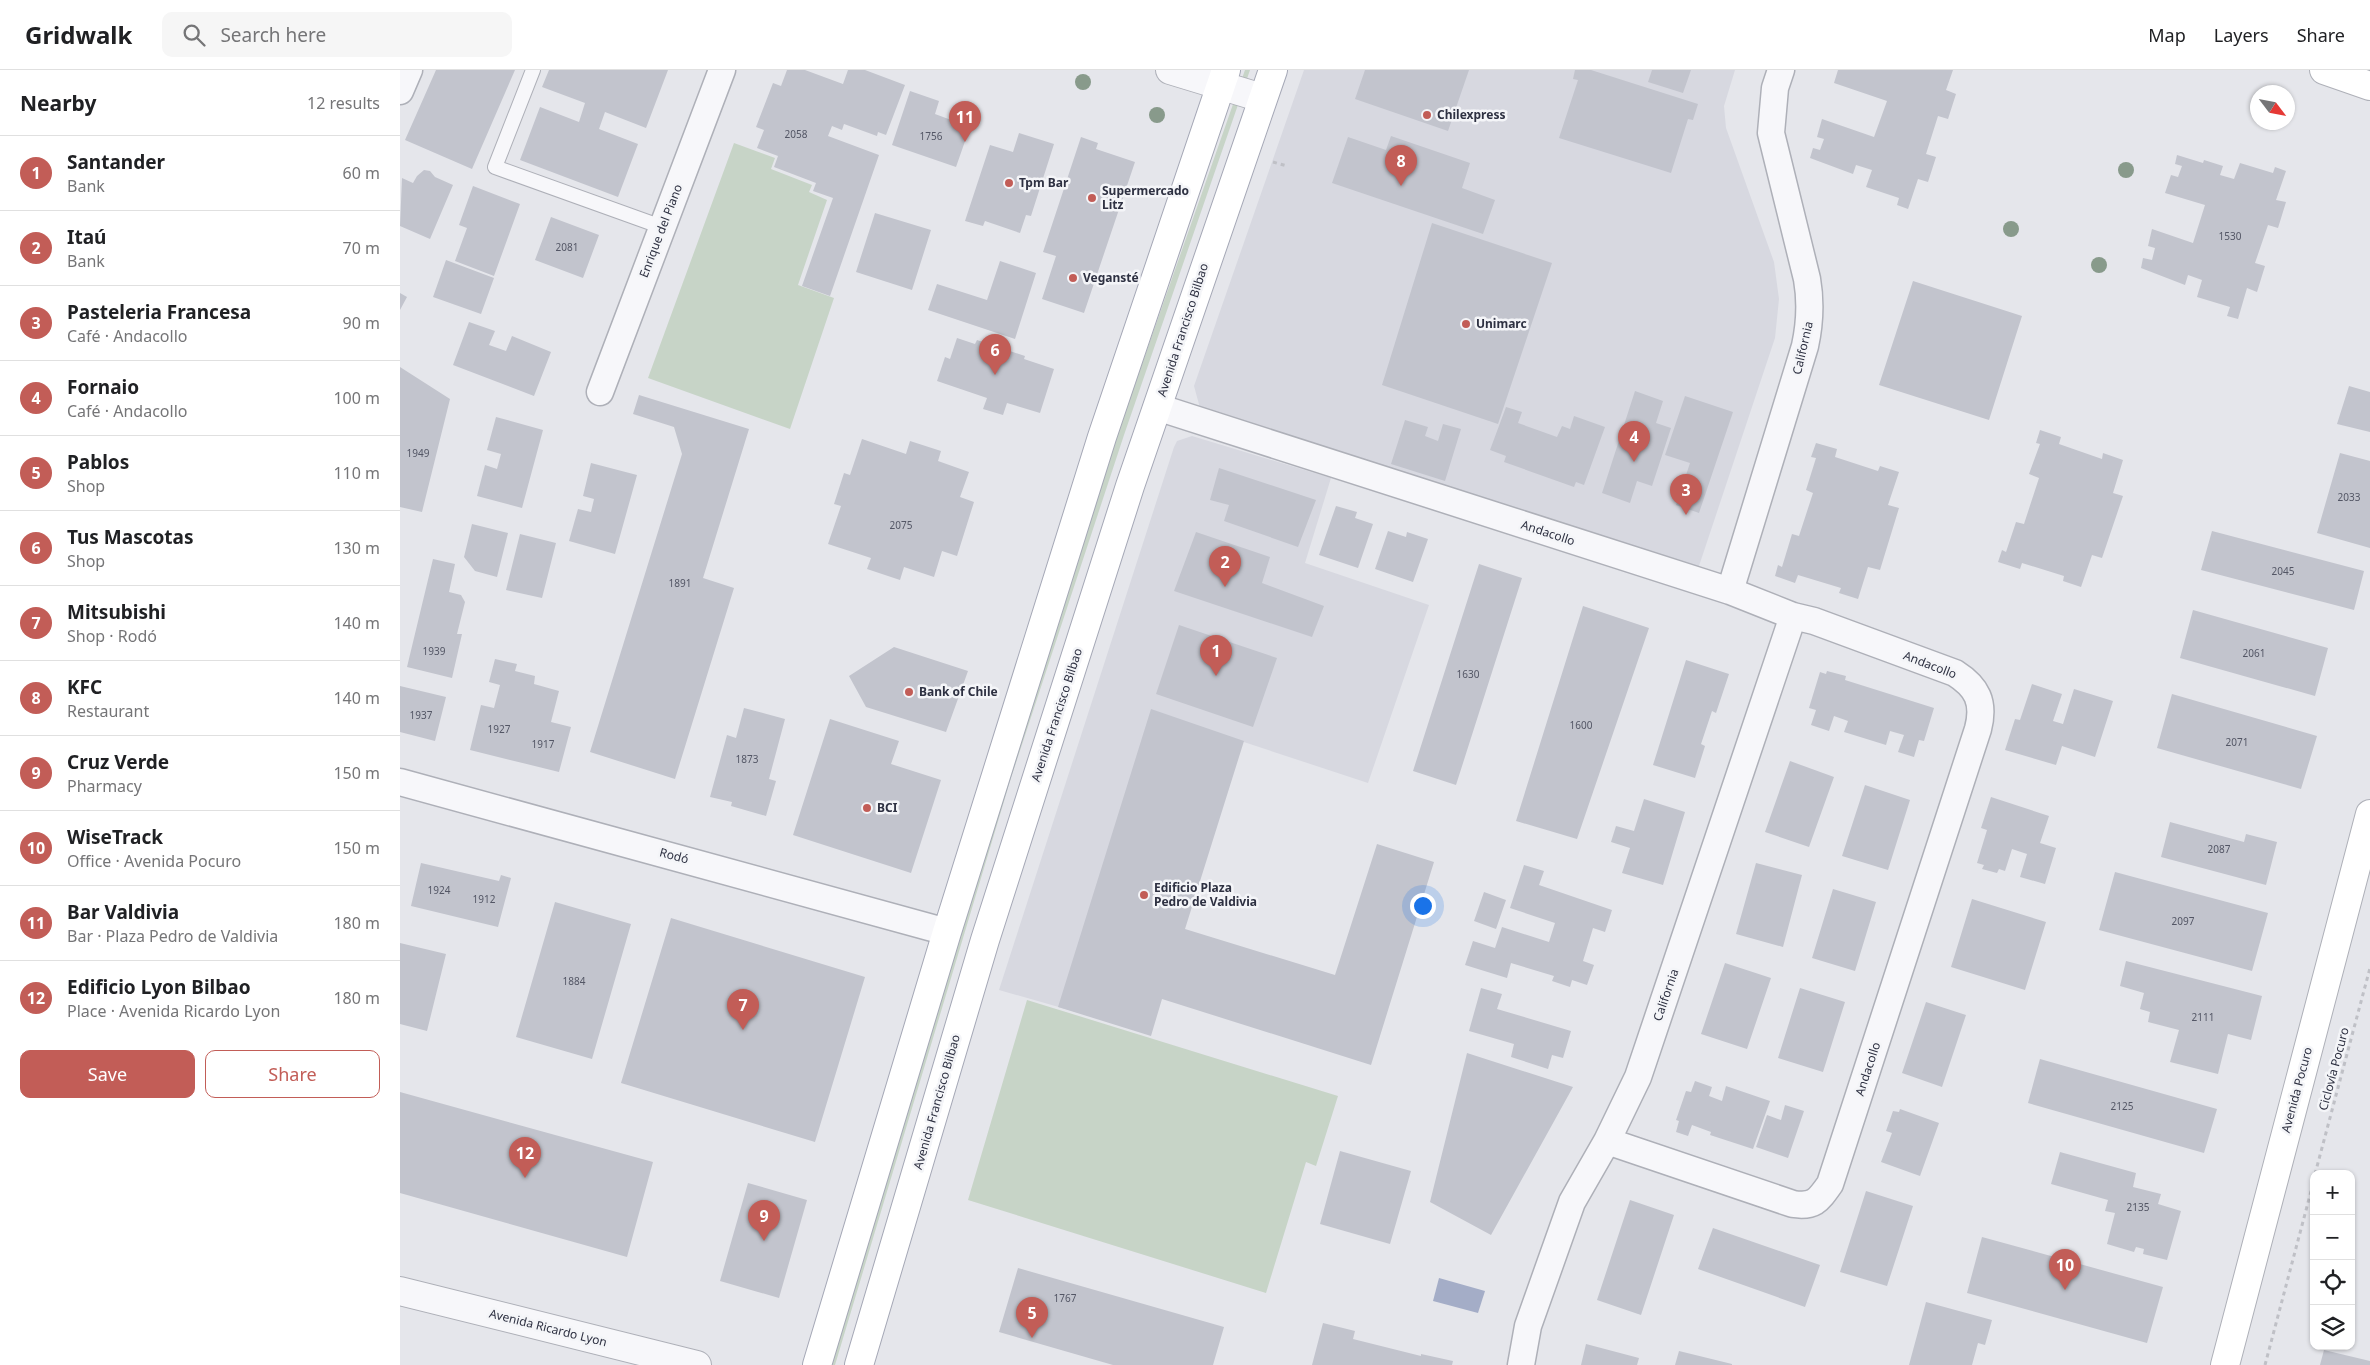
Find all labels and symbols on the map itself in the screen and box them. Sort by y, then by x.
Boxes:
north arrow [2250,85,2295,130]
pin: 11 [949,101,981,142]
place label: Chilexpress [1437,106,1505,123]
marker: Chilexpress [1421,109,1433,121]
house number: 2058 [785,127,808,141]
house number: 1756 [920,129,943,143]
pin: 8 [1385,145,1417,186]
place label: Tpm Bar [1019,174,1069,191]
marker: Tpm Bar [1003,177,1015,189]
street label: Enrique del Piano [635,182,686,280]
place label: Supermercado Litz [1102,182,1189,213]
marker: Supermercado Litz [1086,192,1098,204]
house number: 1530 [2219,229,2242,243]
house number: 2081 [556,240,578,254]
street label: Avenida Francisco Bilbao [1153,261,1212,399]
place label: Vegansté [1083,269,1139,286]
marker: Vegansté [1067,272,1079,284]
place label: Unimarc [1476,315,1527,332]
marker: Unimarc [1460,318,1472,330]
street label: California [1788,320,1817,376]
pin: 6 [979,334,1011,375]
pin: 4 [1618,421,1650,462]
house number: 1949 [407,446,430,460]
pin: 3 [1670,474,1702,515]
house number: 2033 [2338,490,2361,504]
street label: Andacollo [1519,516,1577,549]
house number: 2075 [890,518,913,532]
pin: 2 [1209,546,1241,587]
house number: 2045 [2272,564,2295,578]
house number: 1891 [669,576,691,590]
pin: 1 [1200,635,1232,676]
house number: 1939 [423,644,446,658]
street label: Avenida Francisco Bilbao [1027,646,1086,784]
house number: 2061 [2243,646,2265,660]
street label: Andacollo [1901,647,1959,682]
house number: 1630 [1457,667,1480,681]
place label: Bank of Chile [919,683,998,700]
marker: Bank of Chile [903,686,915,698]
house number: 1937 [410,708,433,722]
house number: 1600 [1570,718,1593,732]
house number: 1927 [488,722,511,736]
house number: 2071 [2226,735,2248,749]
house number: 1917 [532,737,555,751]
house number: 1873 [736,752,759,766]
place label: BCI [877,799,898,816]
marker: BCI [861,802,873,814]
house number: 2087 [2208,842,2231,856]
street label: Rodó [658,844,691,868]
place label: Edificio Plaza Pedro de Valdivia [1154,879,1257,910]
house number: 1924 [428,883,451,897]
marker: Edificio Plaza Pedro de Valdivia [1138,889,1150,901]
house number: 1912 [473,892,496,906]
your location [1410,893,1436,919]
house number: 2097 [2172,914,2195,928]
street label: California [1649,966,1682,1023]
house number: 1884 [563,974,586,988]
pin: 7 [727,989,759,1030]
house number: 2111 [2192,1010,2214,1024]
street label: Ciclovía Pocuro [2314,1025,2353,1112]
street label: Avenida Francisco Bilbao [909,1032,964,1171]
street label: Andacollo [1851,1040,1884,1098]
street label: Avenida Pocuro [2277,1045,2316,1135]
house number: 2125 [2111,1099,2134,1113]
pin: 12 [509,1137,541,1178]
pin: 9 [748,1200,780,1241]
house number: 2135 [2127,1200,2150,1214]
pin: 10 [2049,1249,2081,1290]
house number: 1767 [1054,1291,1077,1305]
pin: 5 [1016,1297,1048,1338]
street label: Avenida Ricardo Lyon [487,1305,609,1350]

